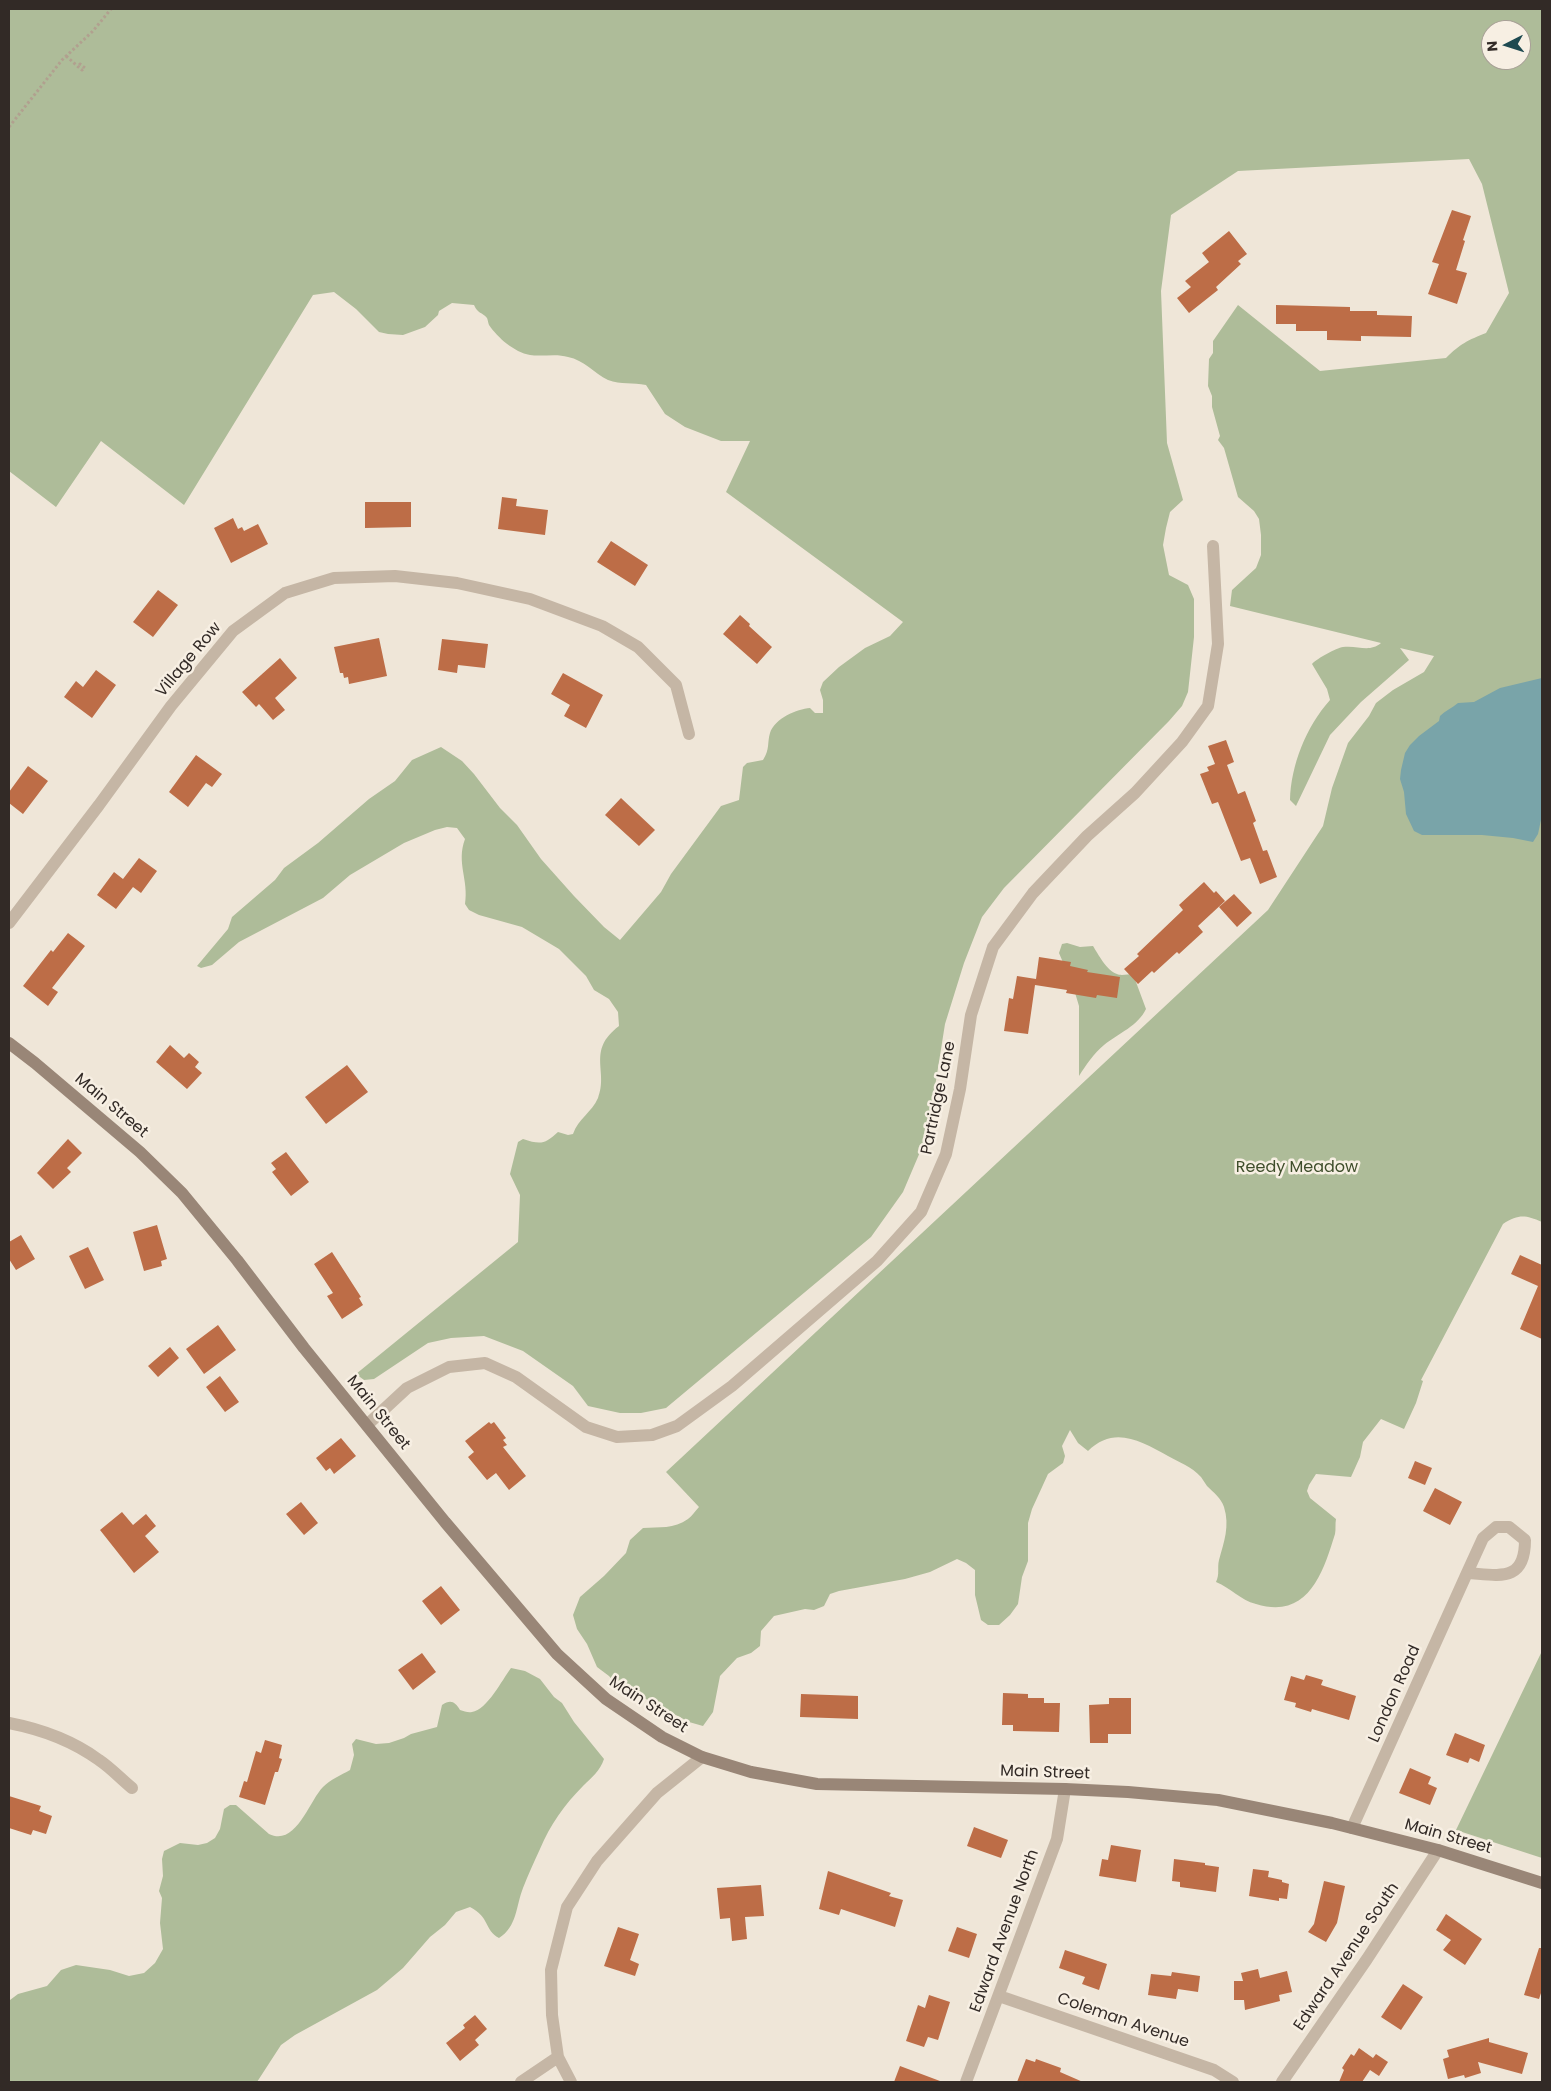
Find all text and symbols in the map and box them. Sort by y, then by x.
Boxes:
north arrow [1481,20,1531,70]
text: N [1482,40,1502,52]
street label: Village Row [152,619,226,701]
street label: Partridge Lane [918,1040,960,1156]
street label: Main Street [70,1070,152,1142]
park label: Reedy Meadow [1236,1158,1358,1178]
street label: Main Street [342,1372,414,1454]
street label: London Road [1365,1642,1425,1746]
street label: Main Street [605,1672,691,1738]
street label: Main Street [1000,1762,1090,1784]
street label: Main Street [1402,1815,1494,1859]
street label: Edward Avenue North [967,1847,1043,2015]
street label: Edward Avenue South [1290,1879,1404,2035]
street label: Coleman Avenue [1054,1989,1192,2053]

